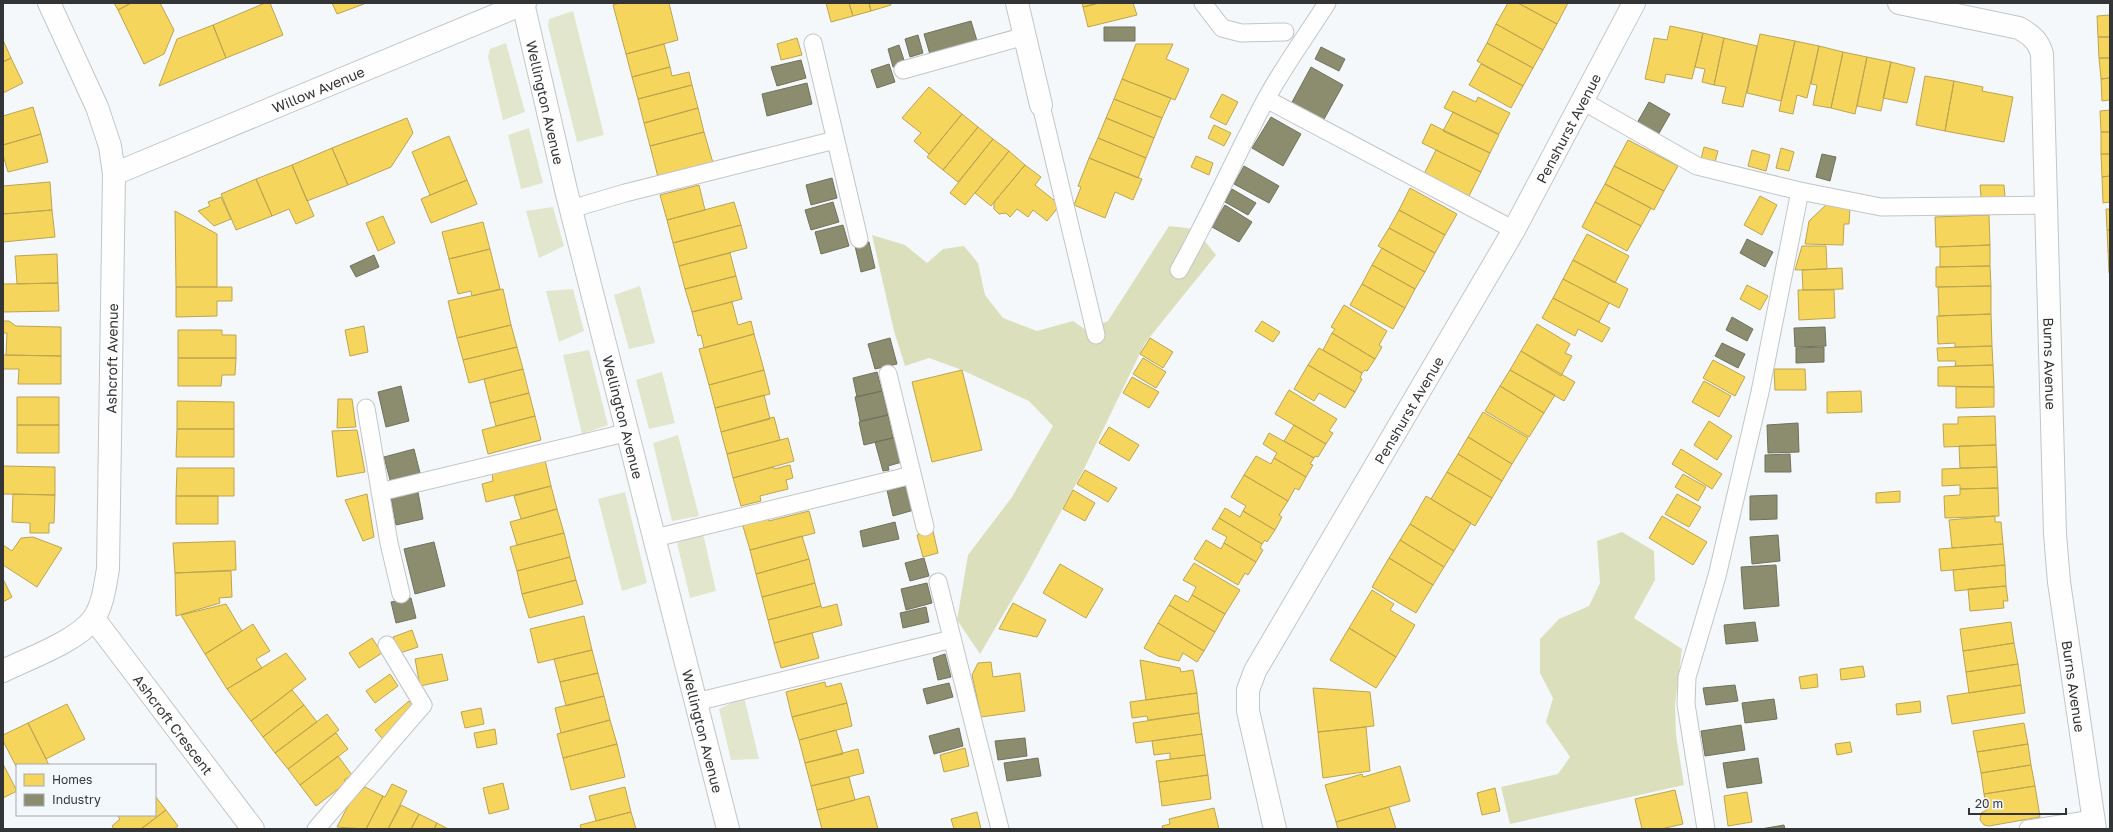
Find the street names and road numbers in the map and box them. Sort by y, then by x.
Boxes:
street label: Wellington Avenue [523,39,568,166]
street label: Willow Avenue [269,62,367,116]
street label: Penshurst Avenue [1532,70,1604,186]
street label: Ashcroft Avenue [102,303,121,414]
street label: Burns Avenue [2041,317,2060,410]
street label: Wellington Avenue [600,353,647,480]
street label: Penshurst Avenue [1370,353,1446,467]
street label: Burns Avenue [2059,639,2089,733]
street label: Wellington Avenue [679,668,727,794]
street label: Ashcroft Crescent [130,671,217,778]

